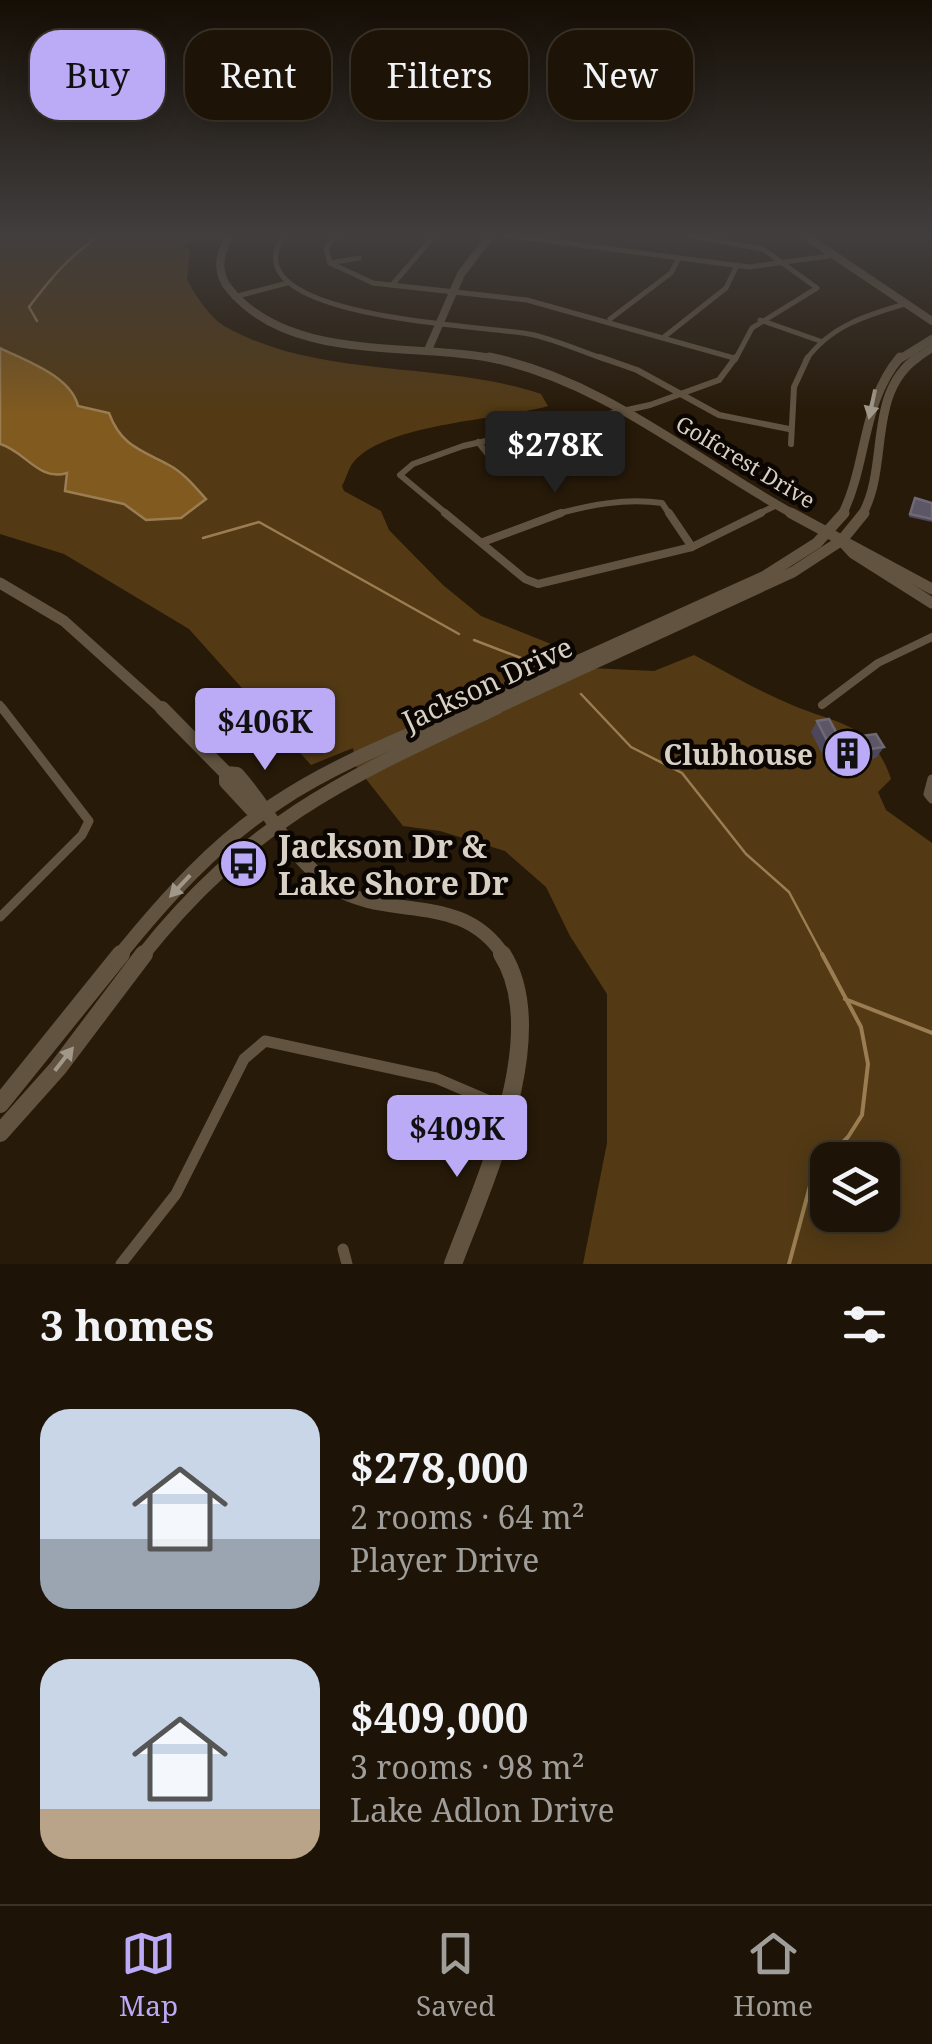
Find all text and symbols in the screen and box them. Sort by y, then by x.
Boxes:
chip: Buy [30,30,165,120]
chip: Rent [185,30,331,120]
chip: Filters [351,30,528,120]
chip: New [548,30,693,120]
one-way arrow [864,389,880,420]
street label: Golfcrest Drive [671,408,821,514]
pin: $278K [485,411,625,496]
text: $278K [507,422,603,465]
street label: Jackson Drive [395,627,578,739]
pin: $406K [195,688,335,773]
text: $406K [217,699,313,742]
building icon: Clubhouse [822,728,874,780]
place label: Clubhouse [664,735,813,773]
place label: Jackson Dr & Lake Shore Dr [277,824,509,904]
bus stop icon: Jackson Dr & Lake Shore Dr [217,837,269,889]
one-way arrow [169,874,192,898]
one-way arrow [54,1047,75,1073]
pin: $409K [387,1095,527,1180]
text: $409K [409,1106,505,1149]
map controls [810,1142,900,1232]
button: layers [810,1142,900,1232]
text: 3 homes [40,1296,214,1353]
icon: filters [837,1297,892,1352]
text: $278,000 [350,1438,528,1495]
icon: home [120,1449,240,1569]
text: 2 rooms · 64 m² [350,1495,585,1538]
text: Player Drive [350,1538,539,1581]
text: $409,000 [350,1688,528,1745]
icon: home [120,1699,240,1819]
text: 3 rooms · 98 m² [350,1745,585,1788]
text: Lake Adlon Drive [350,1788,615,1831]
tab: Map [119,1926,178,2024]
tab: Saved [416,1926,495,2024]
tab: Home [733,1926,813,2024]

